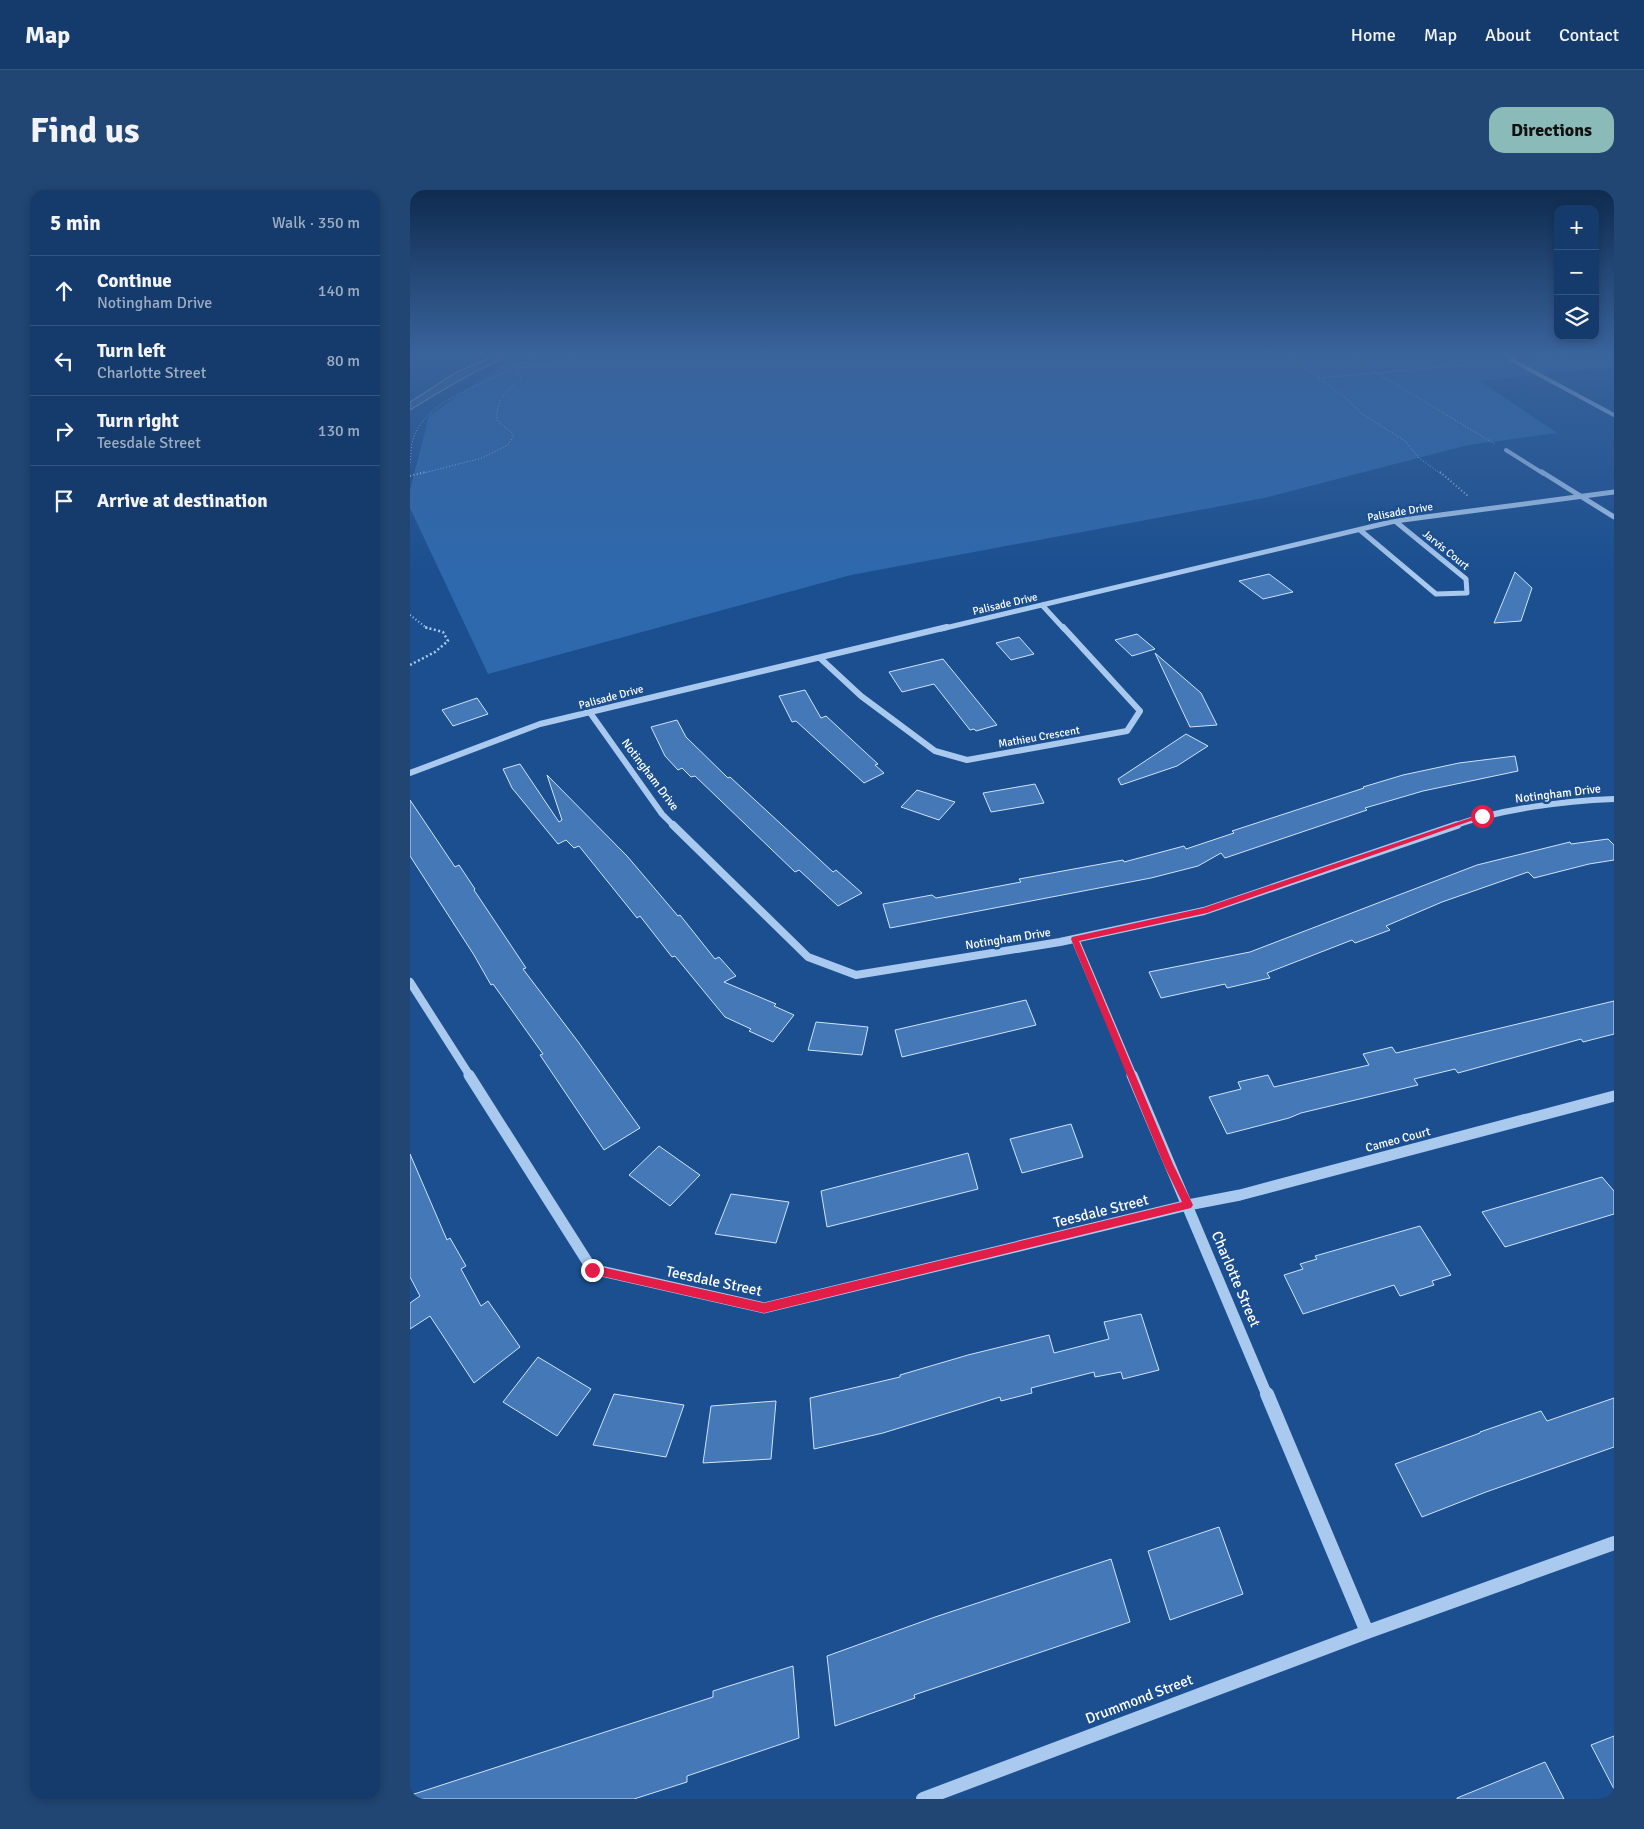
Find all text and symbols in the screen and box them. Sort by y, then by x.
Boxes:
text: Map [25,20,70,50]
text: Home [1351,24,1396,46]
text: Map [1424,24,1457,46]
text: About [1485,24,1531,46]
text: Contact [1559,24,1619,46]
button: Directions [1489,107,1614,153]
text: Find us [30,109,140,152]
map controls [1554,205,1599,340]
button: + [1554,205,1599,250]
text: 5 min [50,210,101,236]
text: Walk · 350 m [272,213,360,233]
button: − [1554,250,1599,295]
text: Continue [97,269,172,293]
icon: ahead [50,277,78,305]
text: 140 m [318,281,360,301]
text: Notingham Drive [97,293,212,313]
button: layers [1554,295,1599,340]
text: Turn left [97,339,166,363]
icon: left [50,347,78,375]
text: 80 m [326,351,360,371]
text: Charlotte Street [97,363,206,383]
text: Turn right [97,409,179,433]
icon: right [50,417,78,445]
text: 130 m [318,421,360,441]
text: Teesdale Street [97,433,201,453]
icon: arrive [50,487,78,515]
text: Arrive at destination [97,489,268,513]
street label: Palisade Drive [1366,500,1434,524]
street label: Jarvis Court [1420,527,1472,573]
street label: Palisade Drive [971,590,1039,618]
street label: Palisade Drive [577,682,645,712]
street label: Mathieu Crescent [997,723,1081,751]
street label: Notingham Drive [618,736,682,814]
street label: Notingham Drive [1514,781,1602,807]
route start [1471,805,1494,828]
street label: Notingham Drive [964,925,1052,953]
street label: Cameo Court [1364,1124,1432,1156]
street label: Teesdale Street [1052,1190,1150,1232]
street label: Charlotte Street [1208,1228,1264,1330]
route end [581,1259,604,1282]
street label: Teesdale Street [664,1262,764,1300]
street label: Drummond Street [1083,1670,1195,1728]

